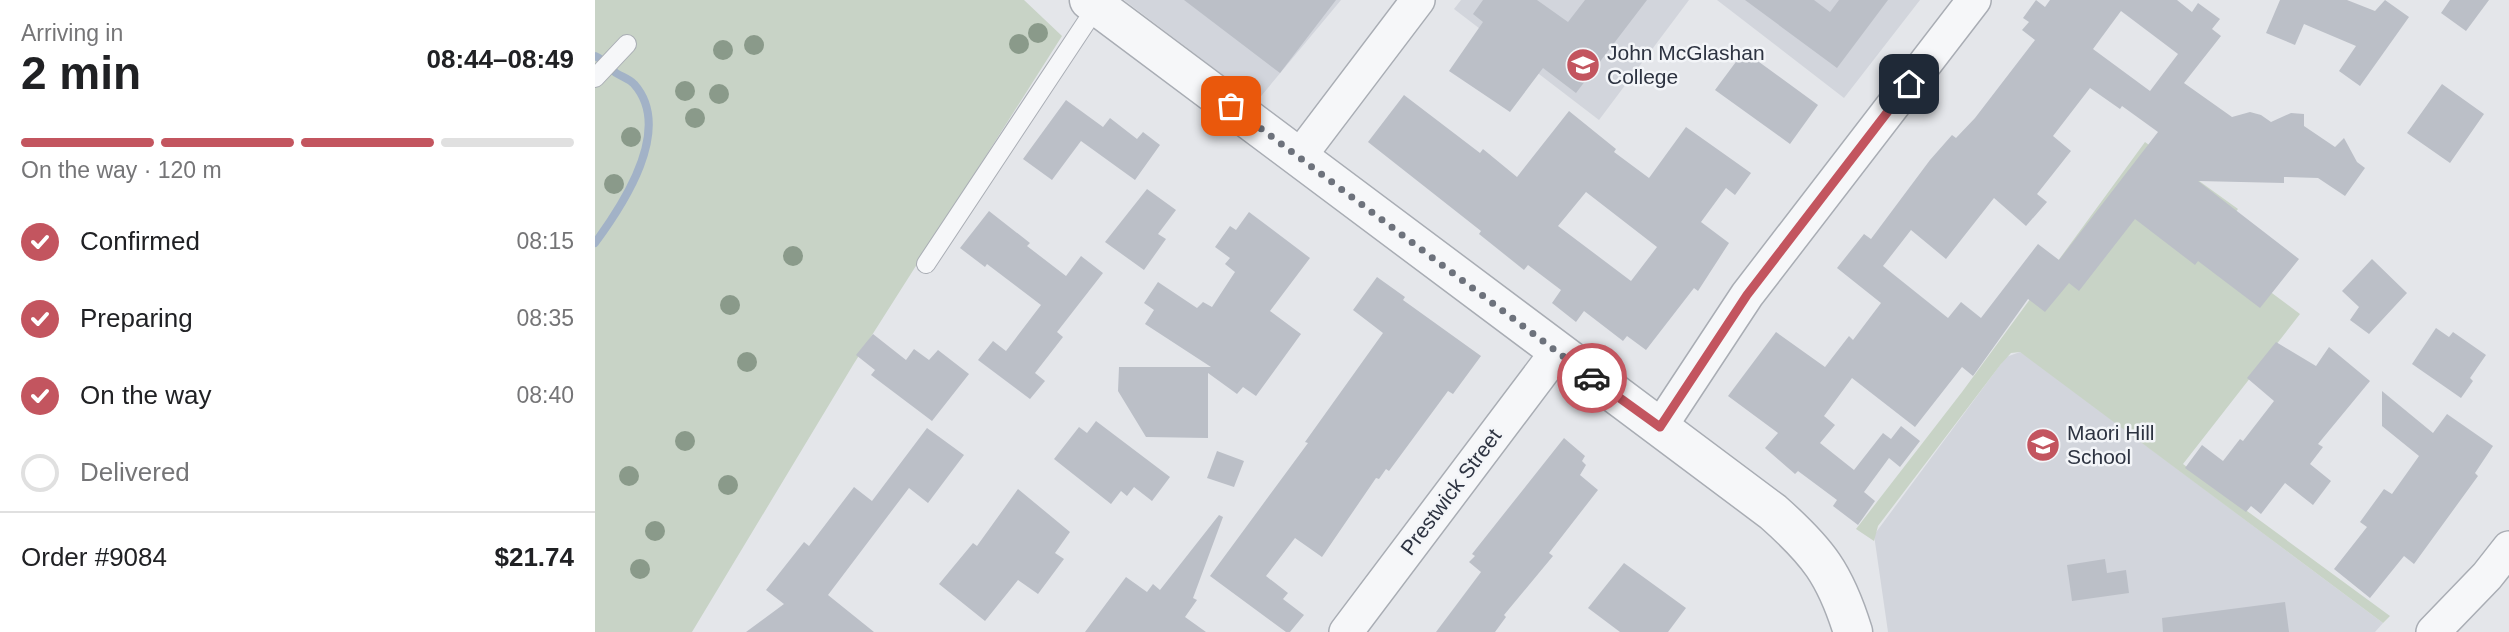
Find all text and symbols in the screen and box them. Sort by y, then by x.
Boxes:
text: Arriving in [21,20,123,46]
place label: John McGlashan College [1607,41,1765,88]
text: 08:44–08:49 [427,44,574,74]
school or university icon: John McGlashan College [1564,46,1602,84]
text: 2 min [21,47,141,99]
pin [1879,54,1939,114]
icon: home [1890,65,1928,103]
pin [1201,76,1261,136]
icon: bag [1212,87,1250,125]
text: On the way · 120 m [21,157,222,183]
icon: check [21,223,59,261]
text: Confirmed [80,226,200,256]
text: 08:15 [516,228,574,254]
icon: check [21,300,59,338]
text: Preparing [80,303,193,333]
text: 08:35 [516,305,574,331]
courier [1557,343,1627,413]
icon: car [1573,359,1611,397]
icon: check [21,377,59,415]
text: On the way [80,380,212,410]
text: 08:40 [516,382,574,408]
place label: Maori Hill School [2067,421,2155,468]
street label: Prestwick Street [1396,424,1506,559]
school or university icon: Maori Hill School [2024,426,2062,464]
text: Delivered [80,457,190,487]
text: Order #9084 [21,542,167,572]
text: $21.74 [494,542,574,572]

